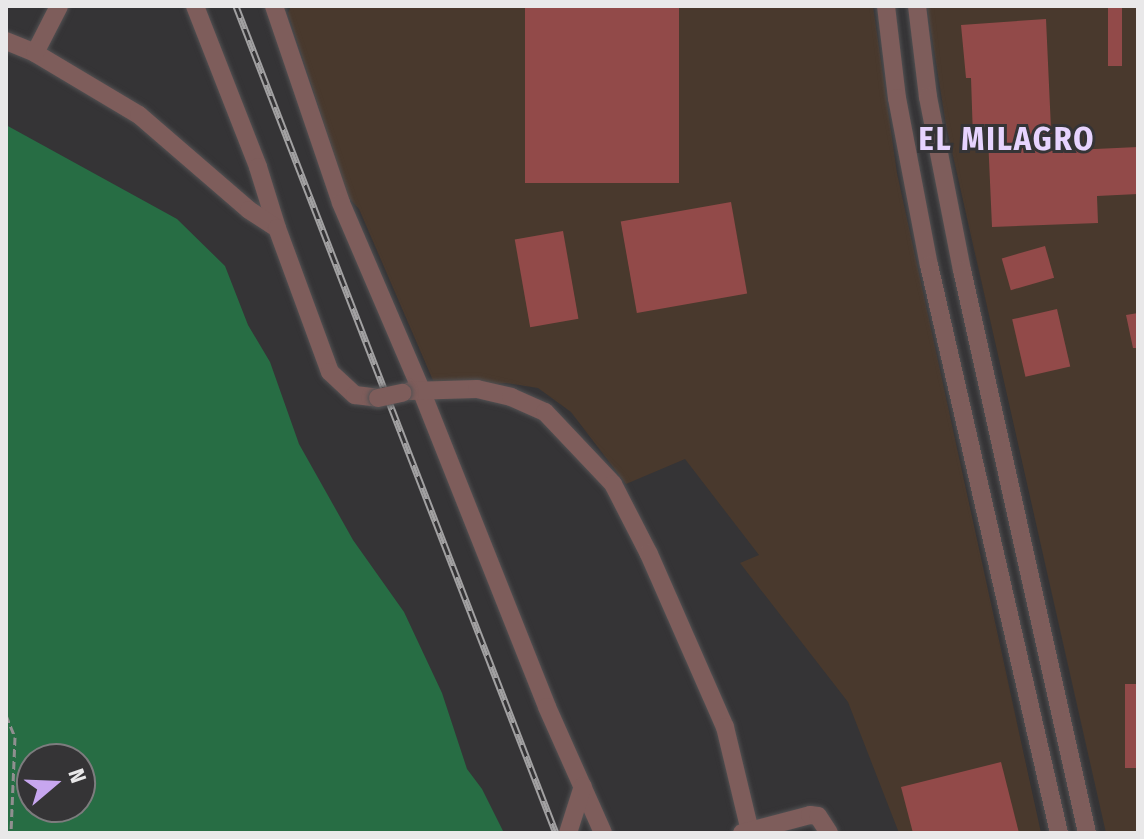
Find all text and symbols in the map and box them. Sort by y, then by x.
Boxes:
district label: EL MILAGRO [919,120,1095,158]
north arrow [16,743,96,823]
text: N [62,765,92,786]

